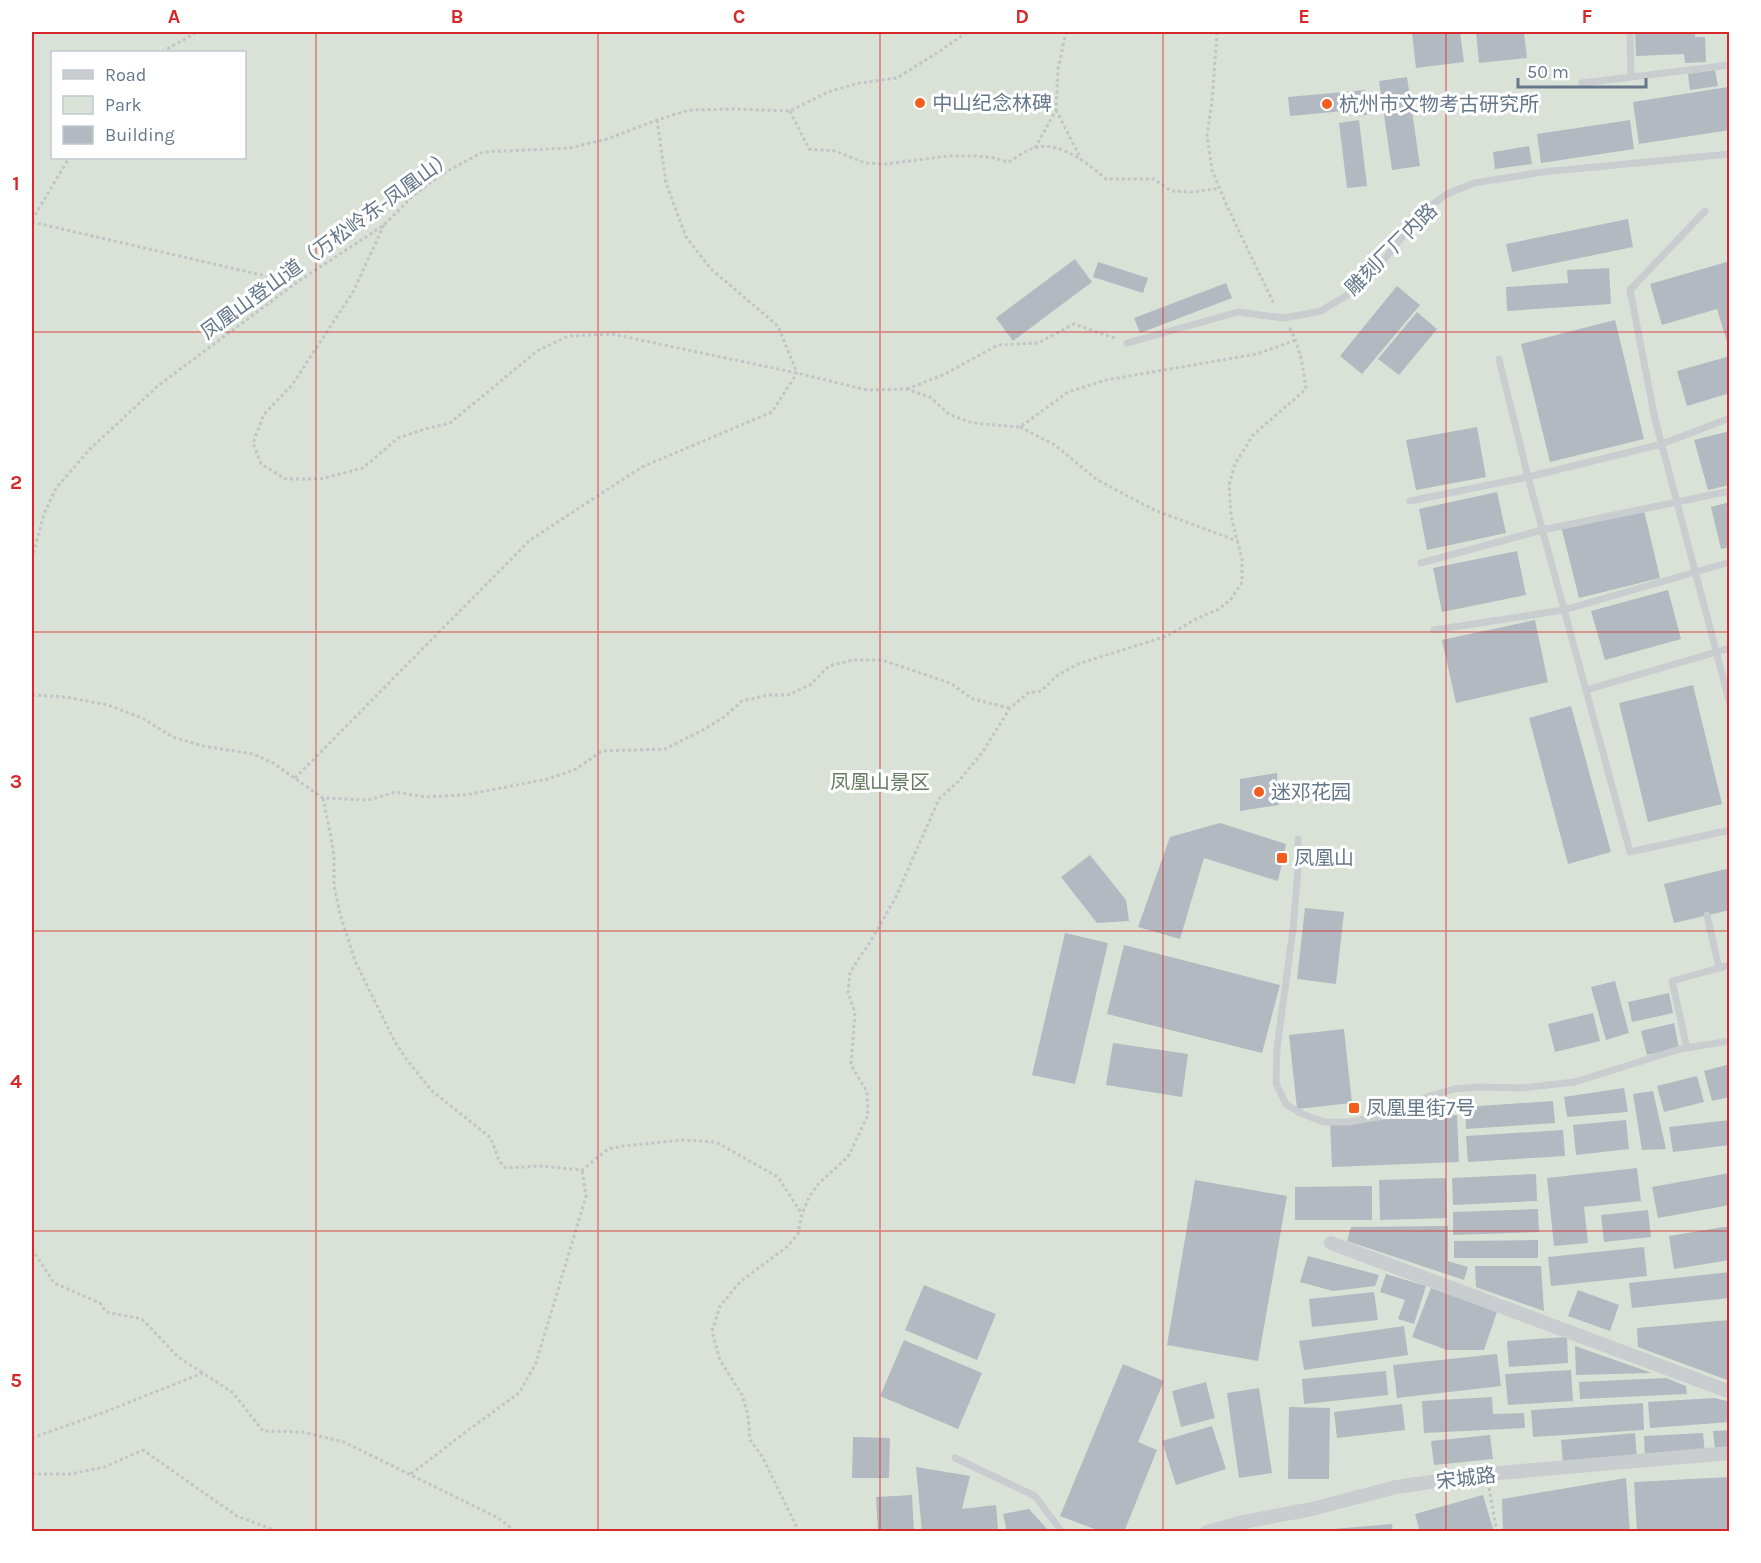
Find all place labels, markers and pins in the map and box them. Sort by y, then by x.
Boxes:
place label: 中山纪念林碑 [932,92,1052,115]
place label: 杭州市文物考古研究所 [1339,93,1539,116]
marker: 中山纪念林碑 [913,96,927,110]
marker: 杭州市文物考古研究所 [1320,97,1334,111]
place label: 迷邓花园 [1271,781,1351,804]
marker: 迷邓花园 [1252,785,1266,799]
place label: 凤凰山 [1294,847,1354,870]
marker: 凤凰山 [1275,851,1289,865]
place label: 凤凰里街7号 [1366,1097,1475,1120]
marker: 凤凰里街7号 [1347,1101,1361,1115]

